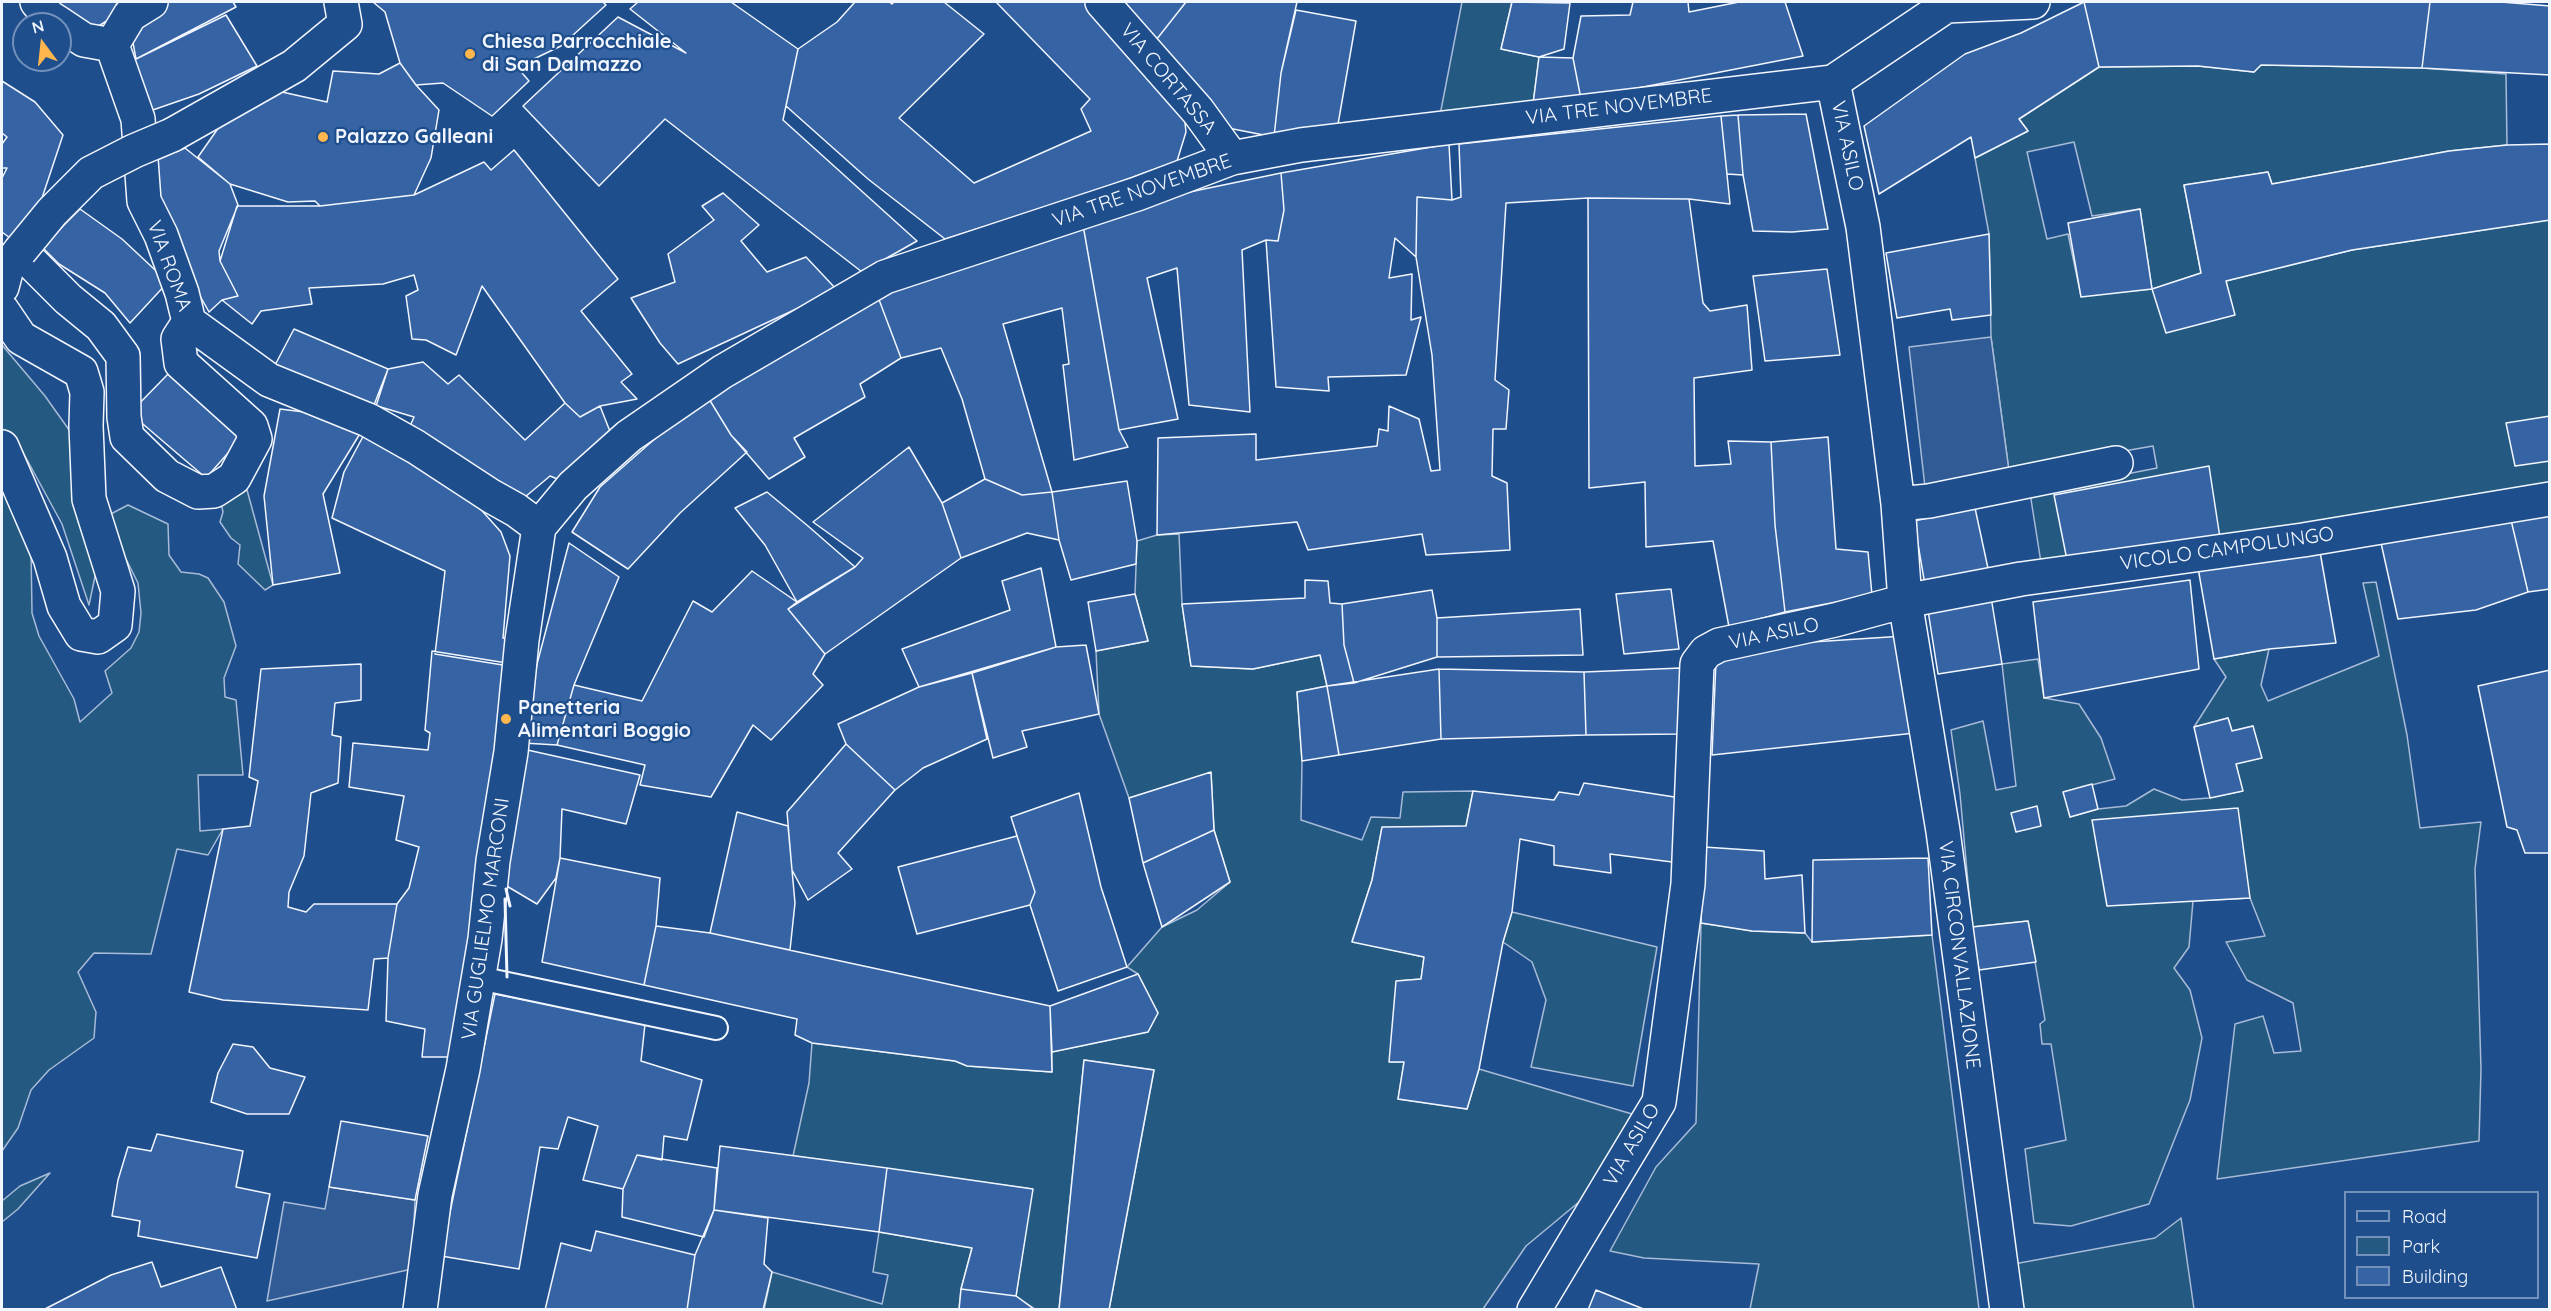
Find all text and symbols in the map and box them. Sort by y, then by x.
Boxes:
north arrow [12,12,72,72]
text: N [30,15,46,38]
street label: VIA CORTASSA [1115,19,1221,139]
place label: Chiesa Parrocchiale di San Dalmazzo [482,30,671,77]
marker: Chiesa Parrocchiale di San Dalmazzo [463,47,477,61]
street label: VIA TRE NOVEMBRE [1524,84,1714,130]
street label: VIA ASILO [1826,99,1868,193]
place label: Palazzo Galleani [335,125,493,149]
marker: Palazzo Galleani [316,130,330,144]
street label: VIA TRE NOVEMBRE [1049,149,1235,233]
street label: VIA ROMA [142,217,196,315]
street label: VICOLO CAMPOLUNGO [2118,522,2336,576]
street label: VIA ASILO [1727,613,1821,655]
place label: Panetteria Alimentari Boggio [518,696,691,743]
marker: Panetteria Alimentari Boggio [499,712,513,726]
street label: VIA GUGLIELMO MARCONI [457,796,515,1042]
street label: VIA CIRCONVALLAZIONE [1933,839,1985,1071]
street label: VIA ASILO [1599,1099,1665,1191]
legend [2344,1191,2539,1299]
text: Road [2402,1205,2447,1228]
text: Park [2402,1235,2440,1258]
text: Building [2402,1265,2468,1288]

